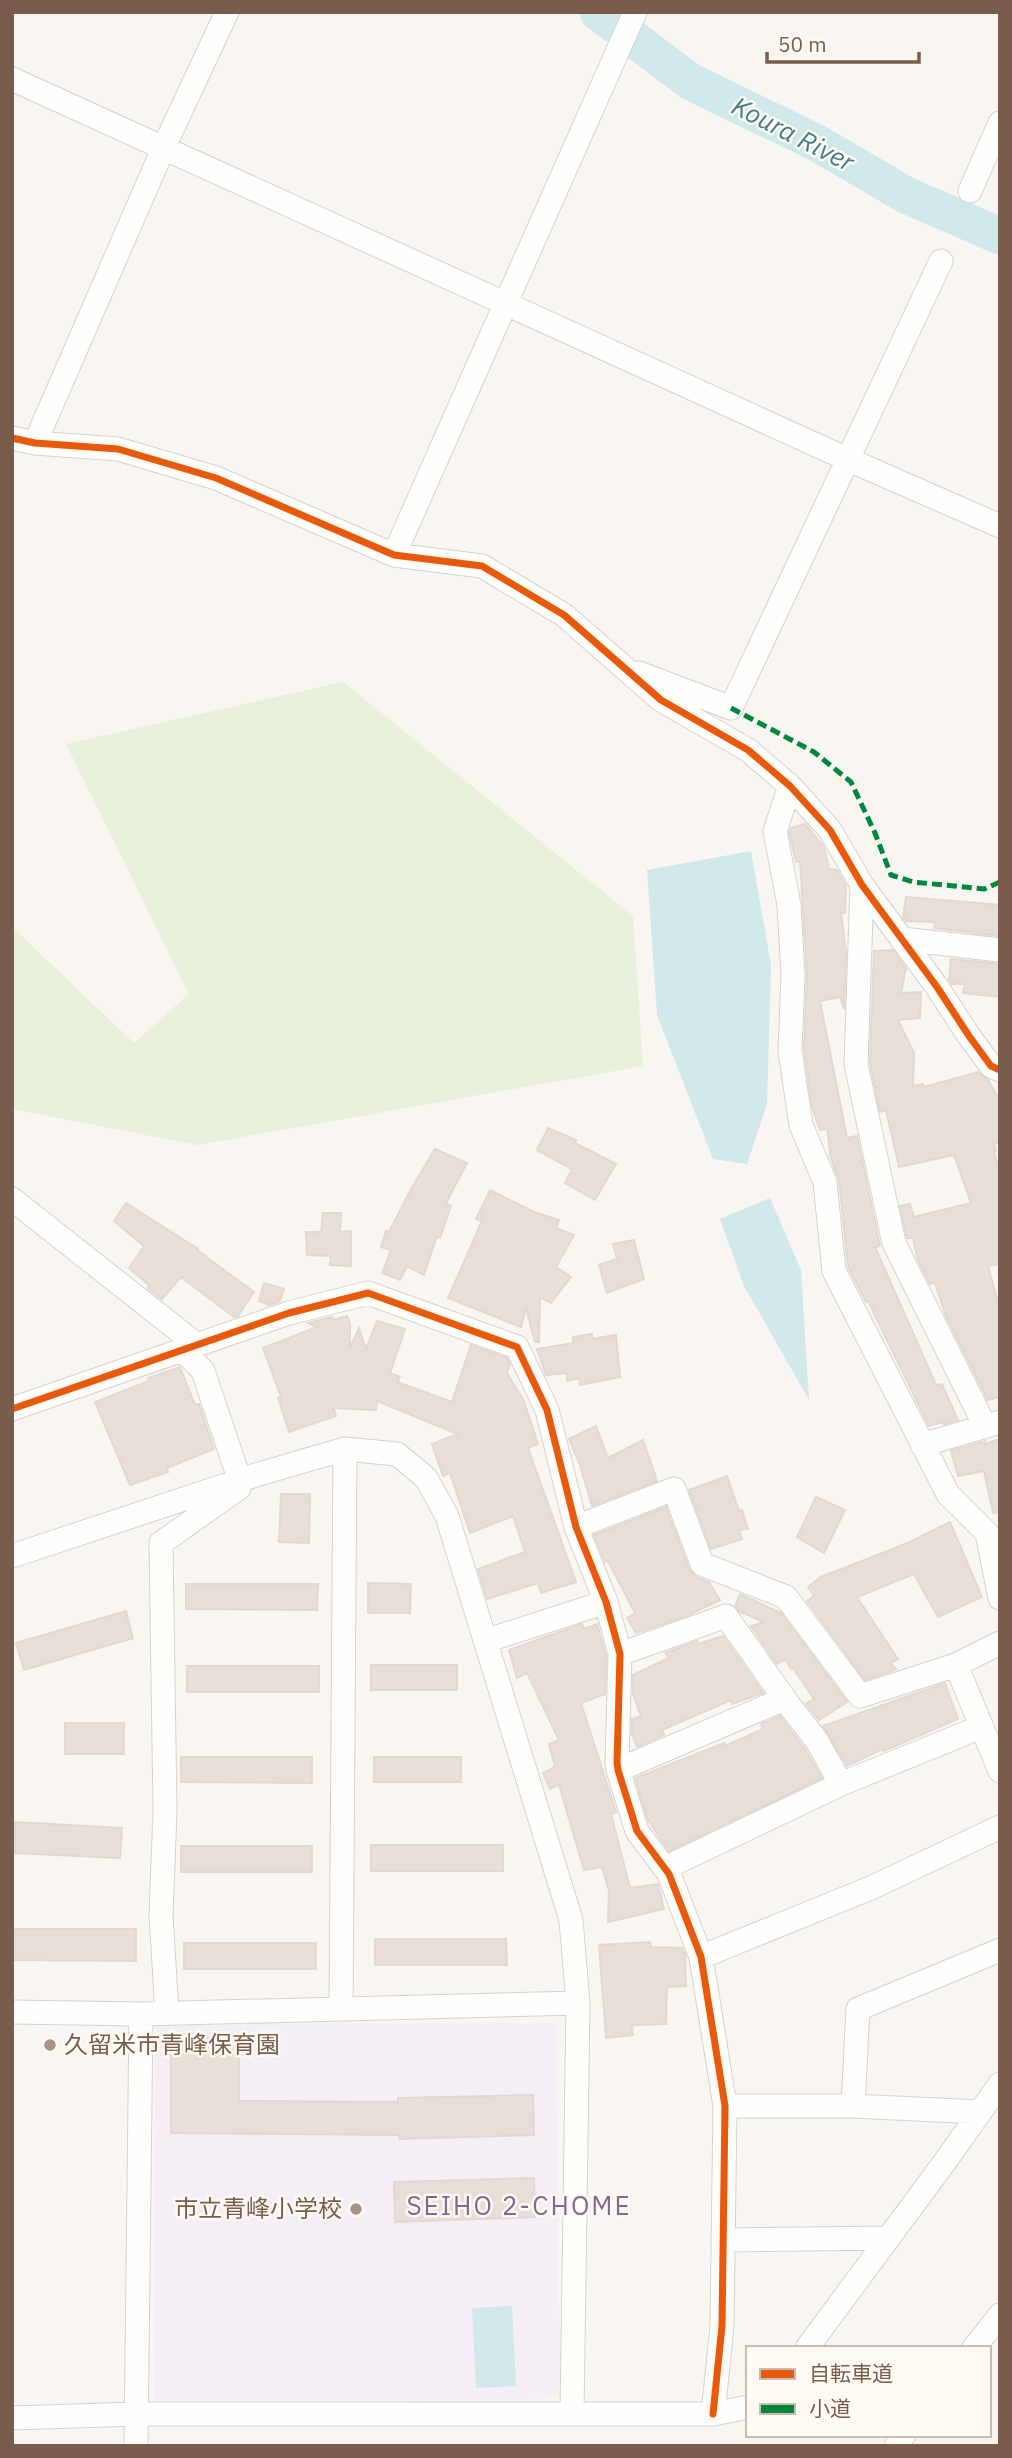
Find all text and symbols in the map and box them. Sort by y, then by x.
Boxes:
scale bar [767,21,919,65]
text: 50 m [778,30,827,58]
water label: Koura River [727,88,862,179]
place label: 久留米市青峰保育園 [64,2028,280,2060]
marker: 久留米市青峰保育園 [42,2037,58,2053]
district label: SEIHO 2-CHOME [406,2188,632,2222]
place label: 市立青峰小学校 [174,2192,342,2224]
marker: 市立青峰小学校 [348,2201,364,2217]
legend [746,2346,991,2437]
text: 自転車道 [809,2359,893,2387]
text: 小道 [809,2394,851,2422]

